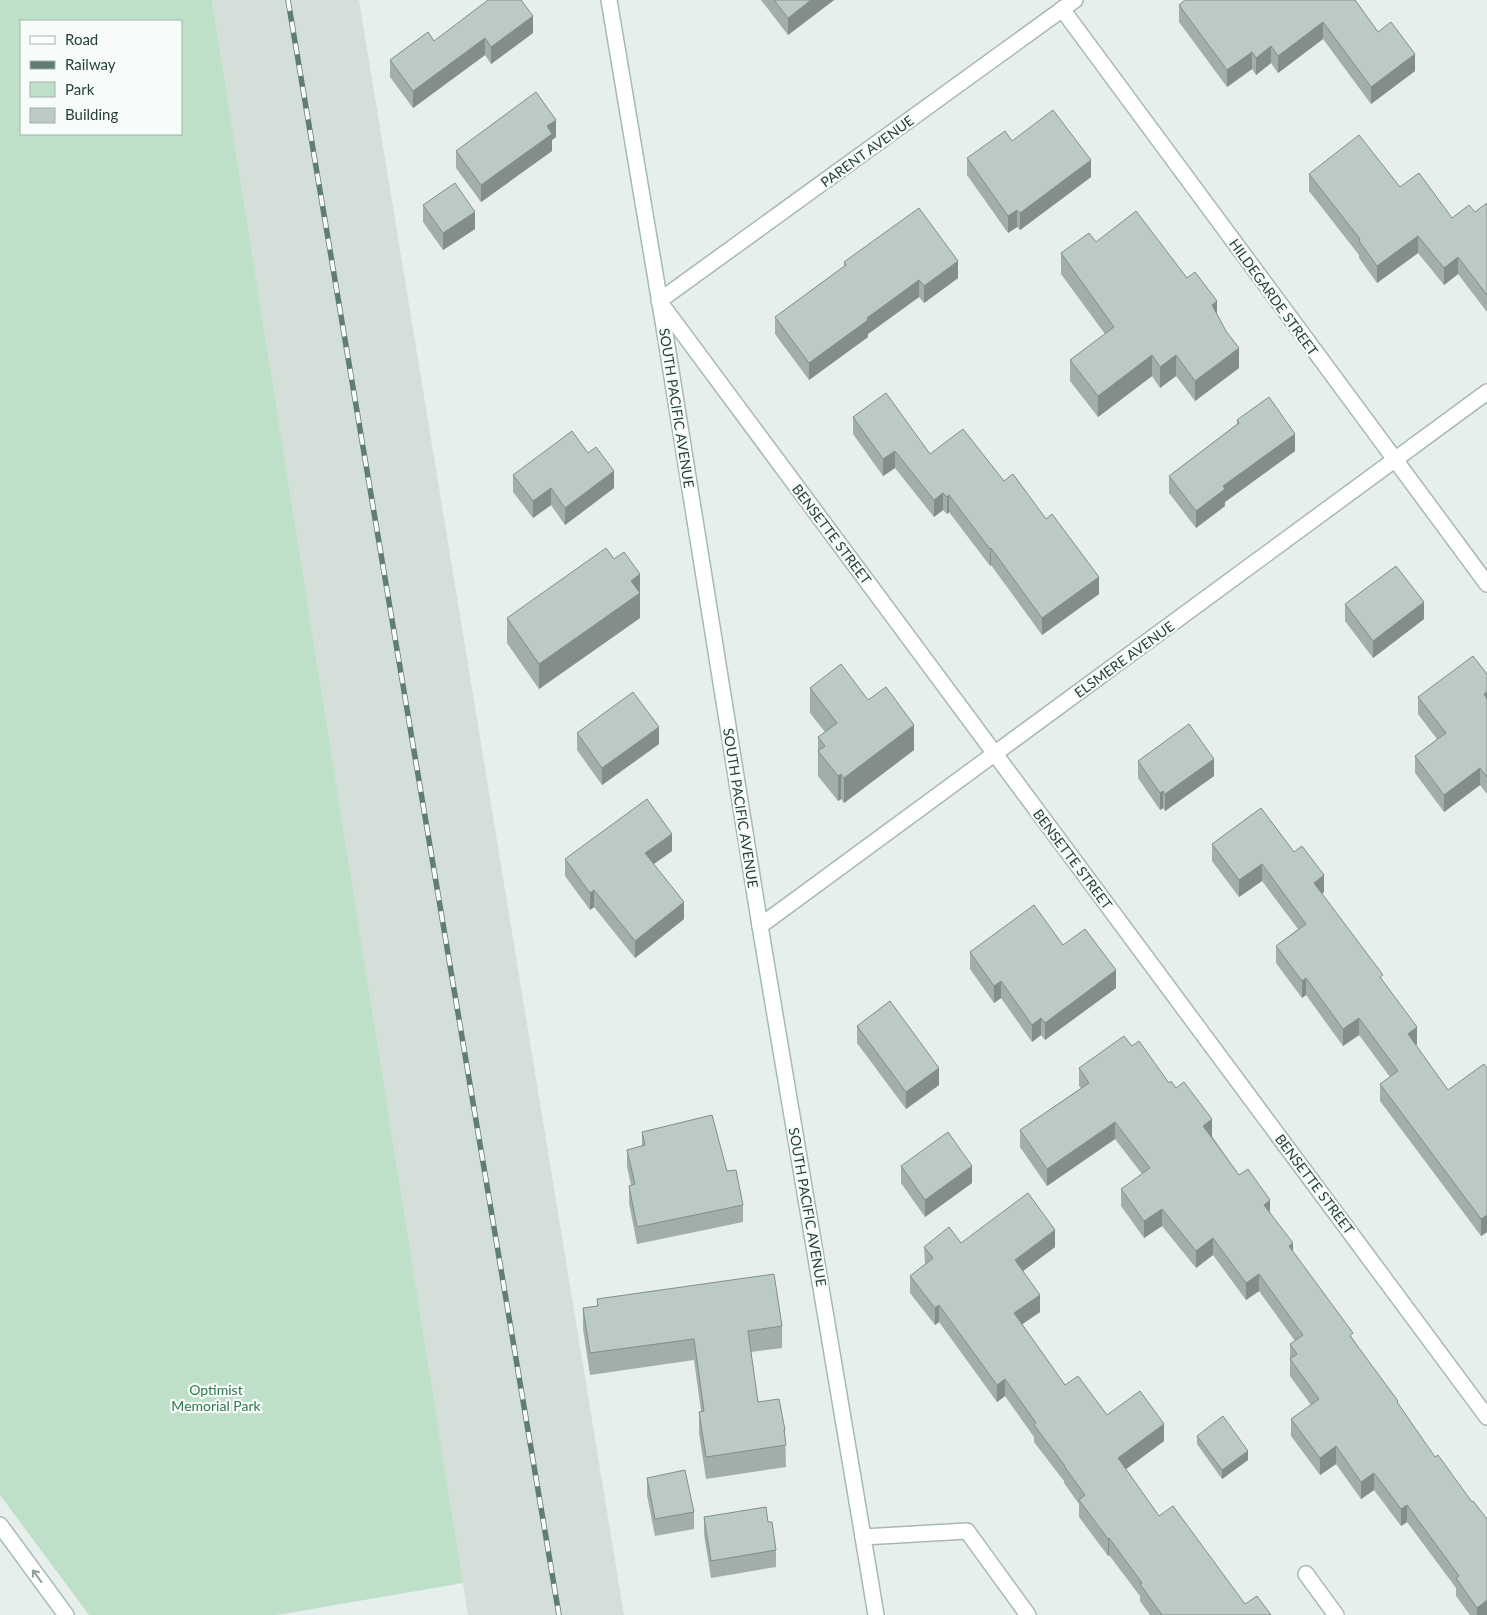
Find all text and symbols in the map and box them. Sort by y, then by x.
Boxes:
legend [20,20,182,135]
text: Road [65,30,98,48]
text: Railway [65,55,116,73]
text: Park [65,80,95,98]
text: Building [65,105,118,123]
street label: PARENT AVENUE [817,111,917,191]
street label: HILDEGARDE STREET [1226,235,1322,359]
street label: SOUTH PACIFIC AVENUE [656,327,698,489]
street label: BENSETTE STREET [789,481,876,588]
street label: ELSMERE AVENUE [1071,617,1177,701]
street label: SOUTH PACIFIC AVENUE [720,727,762,889]
street label: BENSETTE STREET [1030,806,1117,913]
street label: SOUTH PACIFIC AVENUE [786,1126,830,1288]
street label: BENSETTE STREET [1272,1131,1359,1238]
park label: Optimist Memorial Park [171,1381,262,1414]
one-way arrow [32,1570,43,1583]

